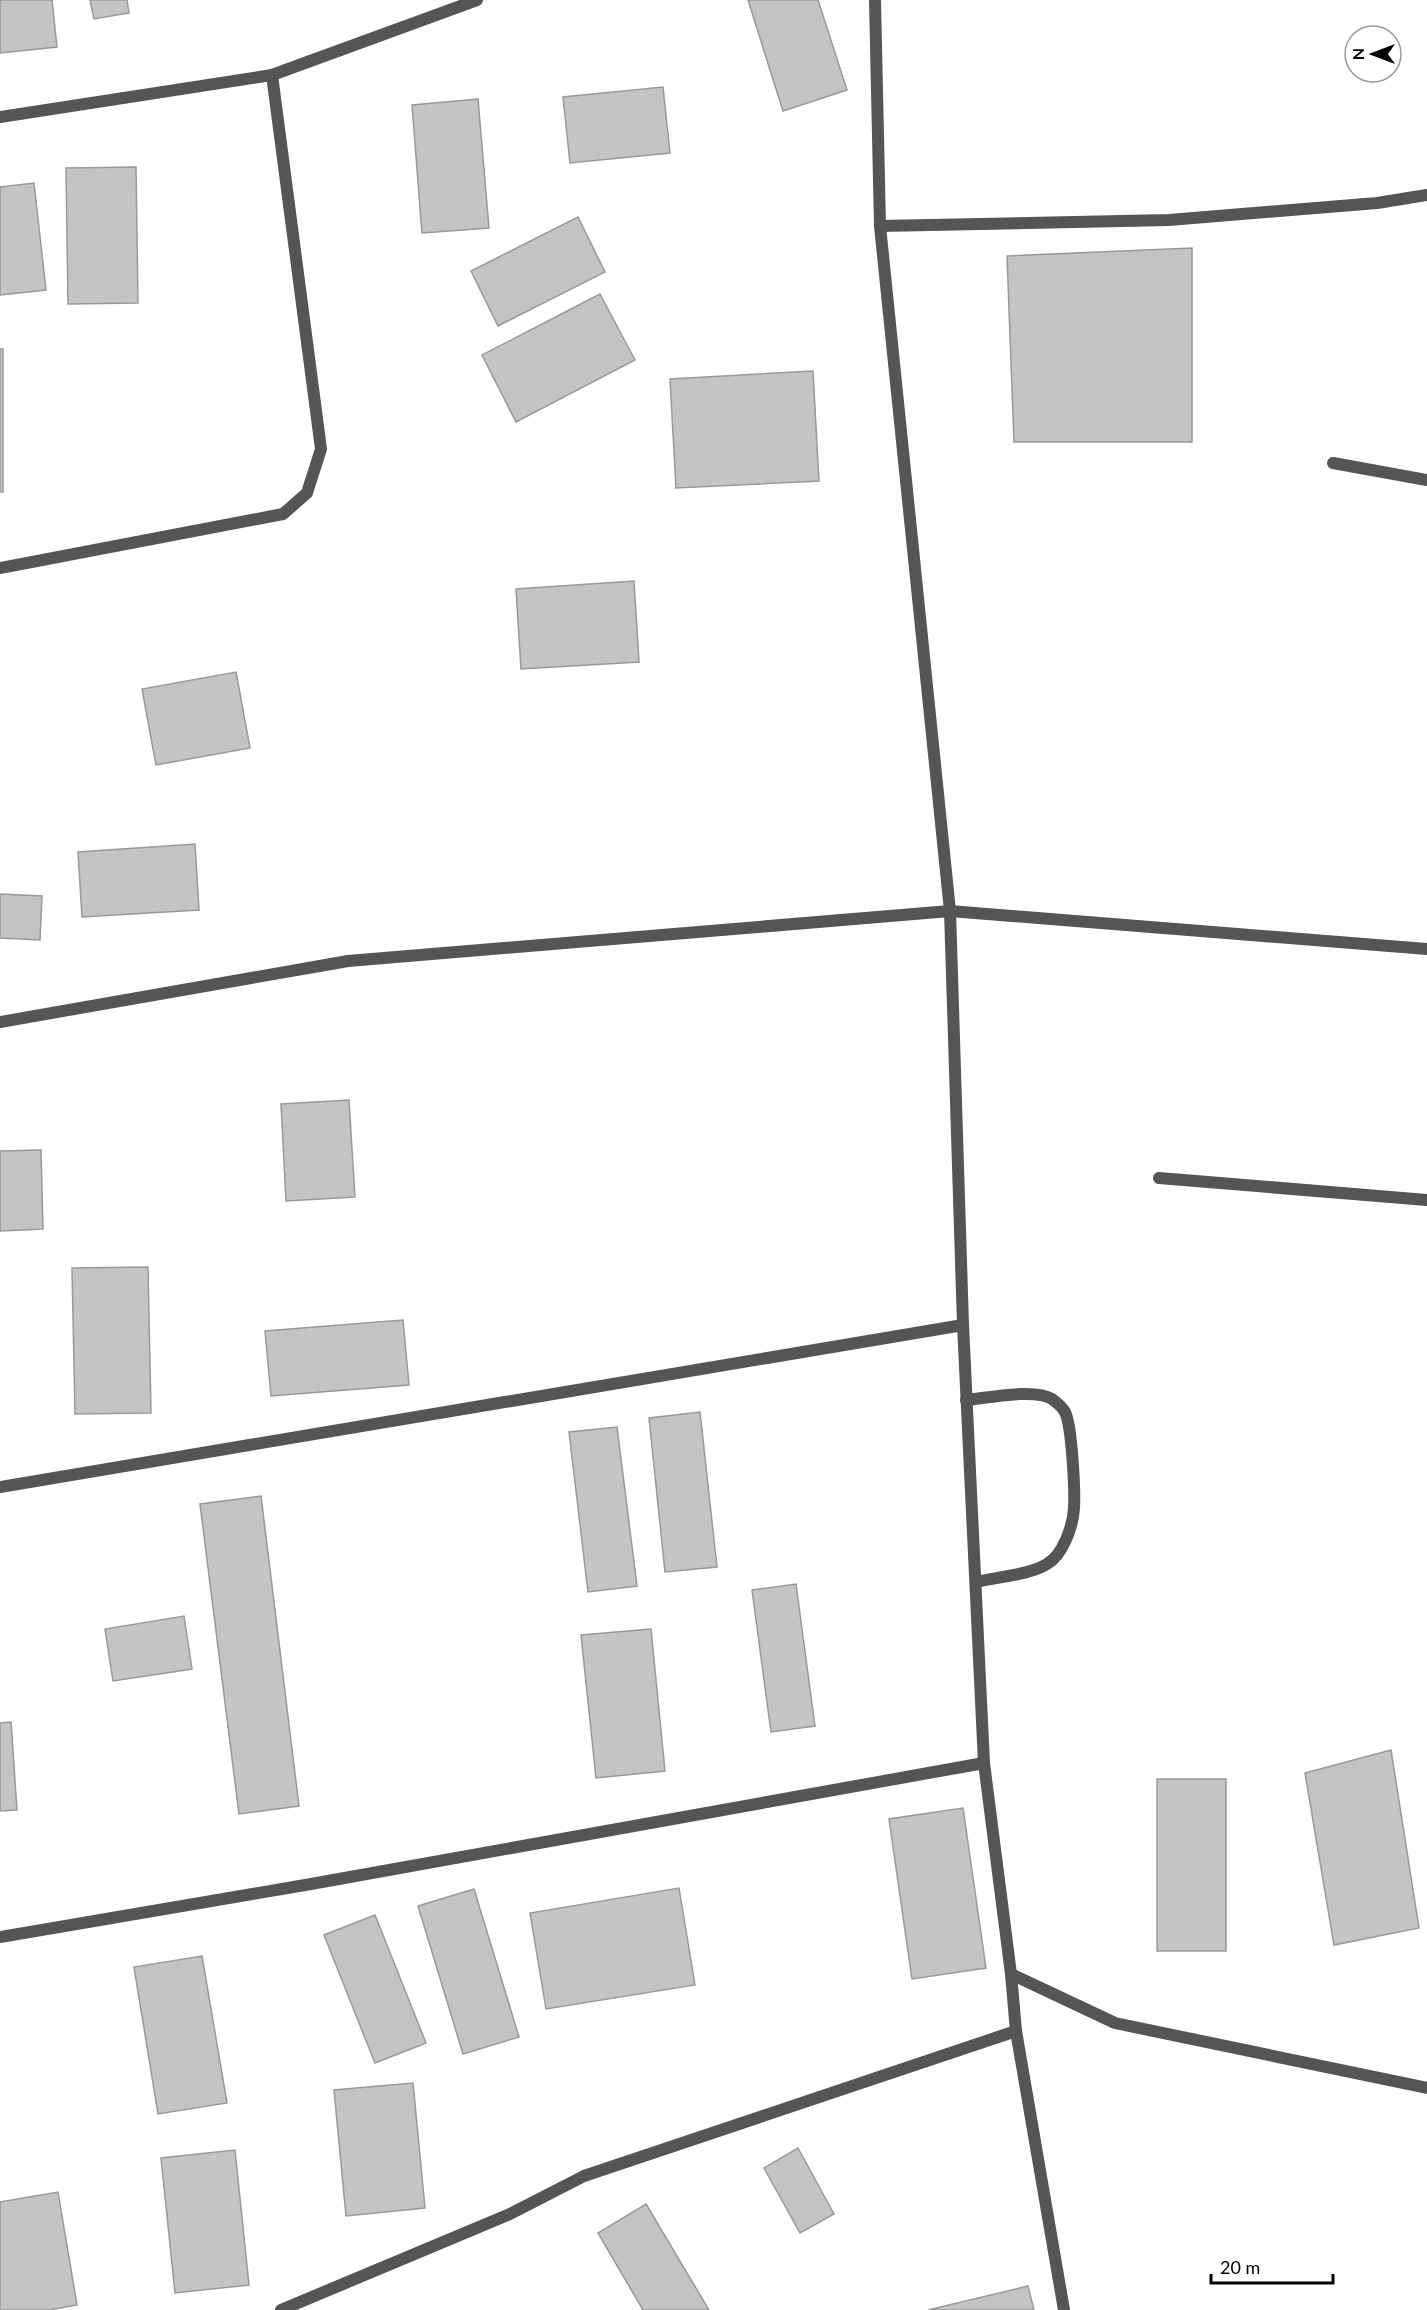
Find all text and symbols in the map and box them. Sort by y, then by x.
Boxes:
north arrow [1343,24,1403,84]
text: N [1348,48,1367,60]
scale bar [1211,2247,1332,2285]
text: 20 m [1220,2256,1260,2278]

